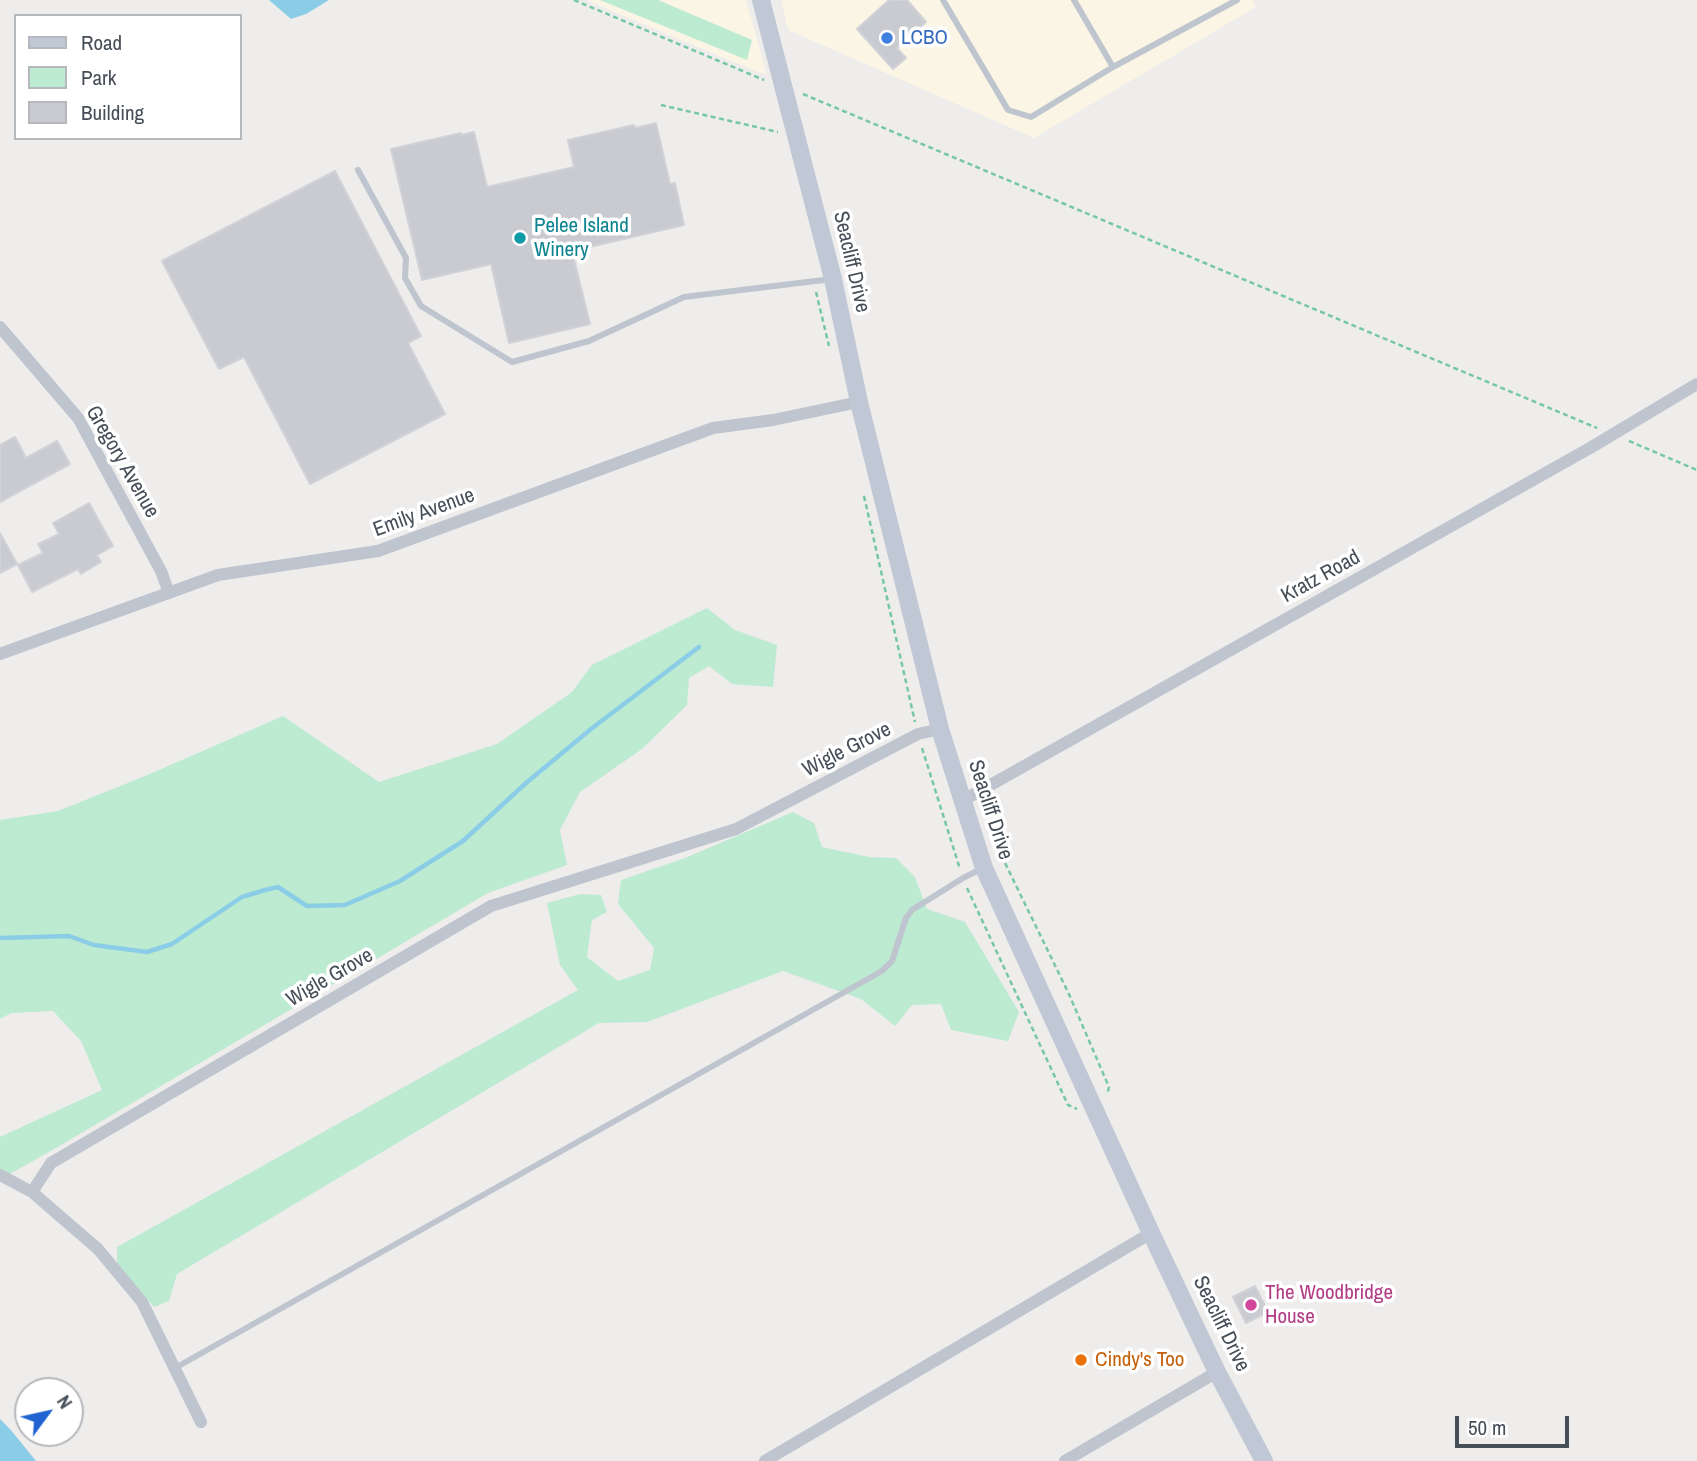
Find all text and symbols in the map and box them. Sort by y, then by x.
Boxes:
legend [14,14,242,140]
place label: LCBO [901,25,948,51]
text: Road [81,28,122,57]
marker: LCBO [879,30,895,46]
text: Park [81,63,116,92]
text: Building [81,98,144,127]
street label: Seacliff Drive [827,209,875,315]
place label: Pelee Island Winery [534,213,629,263]
marker: Pelee Island Winery [512,230,528,246]
street label: Gregory Avenue [80,402,164,522]
street label: Emily Avenue [370,483,478,543]
street label: Kratz Road [1277,545,1365,609]
street label: Wigle Grove [799,717,895,783]
street label: Seacliff Drive [962,757,1018,863]
street label: Wigle Grove [282,943,378,1013]
street label: Seacliff Drive [1187,1272,1255,1376]
place label: The Woodbridge House [1265,1280,1393,1330]
marker: The Woodbridge House [1243,1297,1259,1313]
place label: Cindy's Too [1095,1347,1184,1373]
marker: Cindy's Too [1073,1352,1089,1368]
north arrow [14,1377,84,1447]
text: N [51,1390,79,1413]
scale bar [1459,1402,1573,1446]
text: 50 m [1468,1413,1506,1442]

